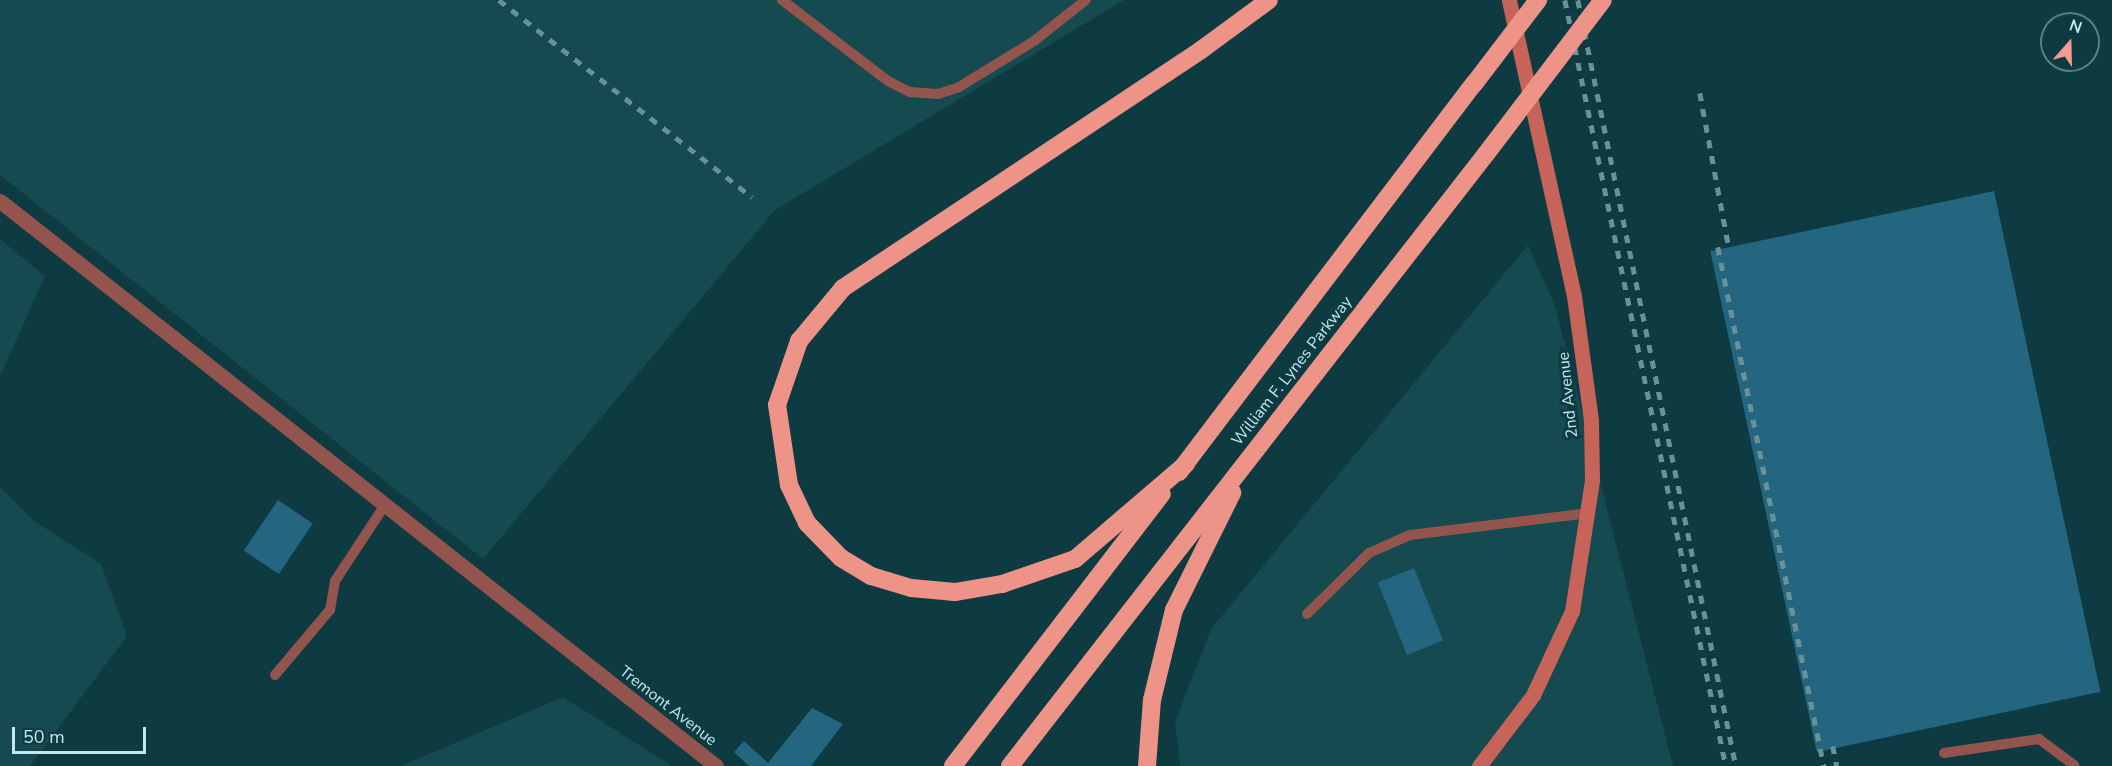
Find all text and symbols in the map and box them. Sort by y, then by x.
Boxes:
north arrow [2040,12,2100,72]
text: N [2066,15,2085,39]
street label: William F. Lynes Parkway [1228,293,1356,449]
street label: 2nd Avenue [1554,351,1582,439]
street label: Tremont Avenue [615,662,721,750]
scale bar [15,715,148,753]
text: 50 m [23,725,65,749]

